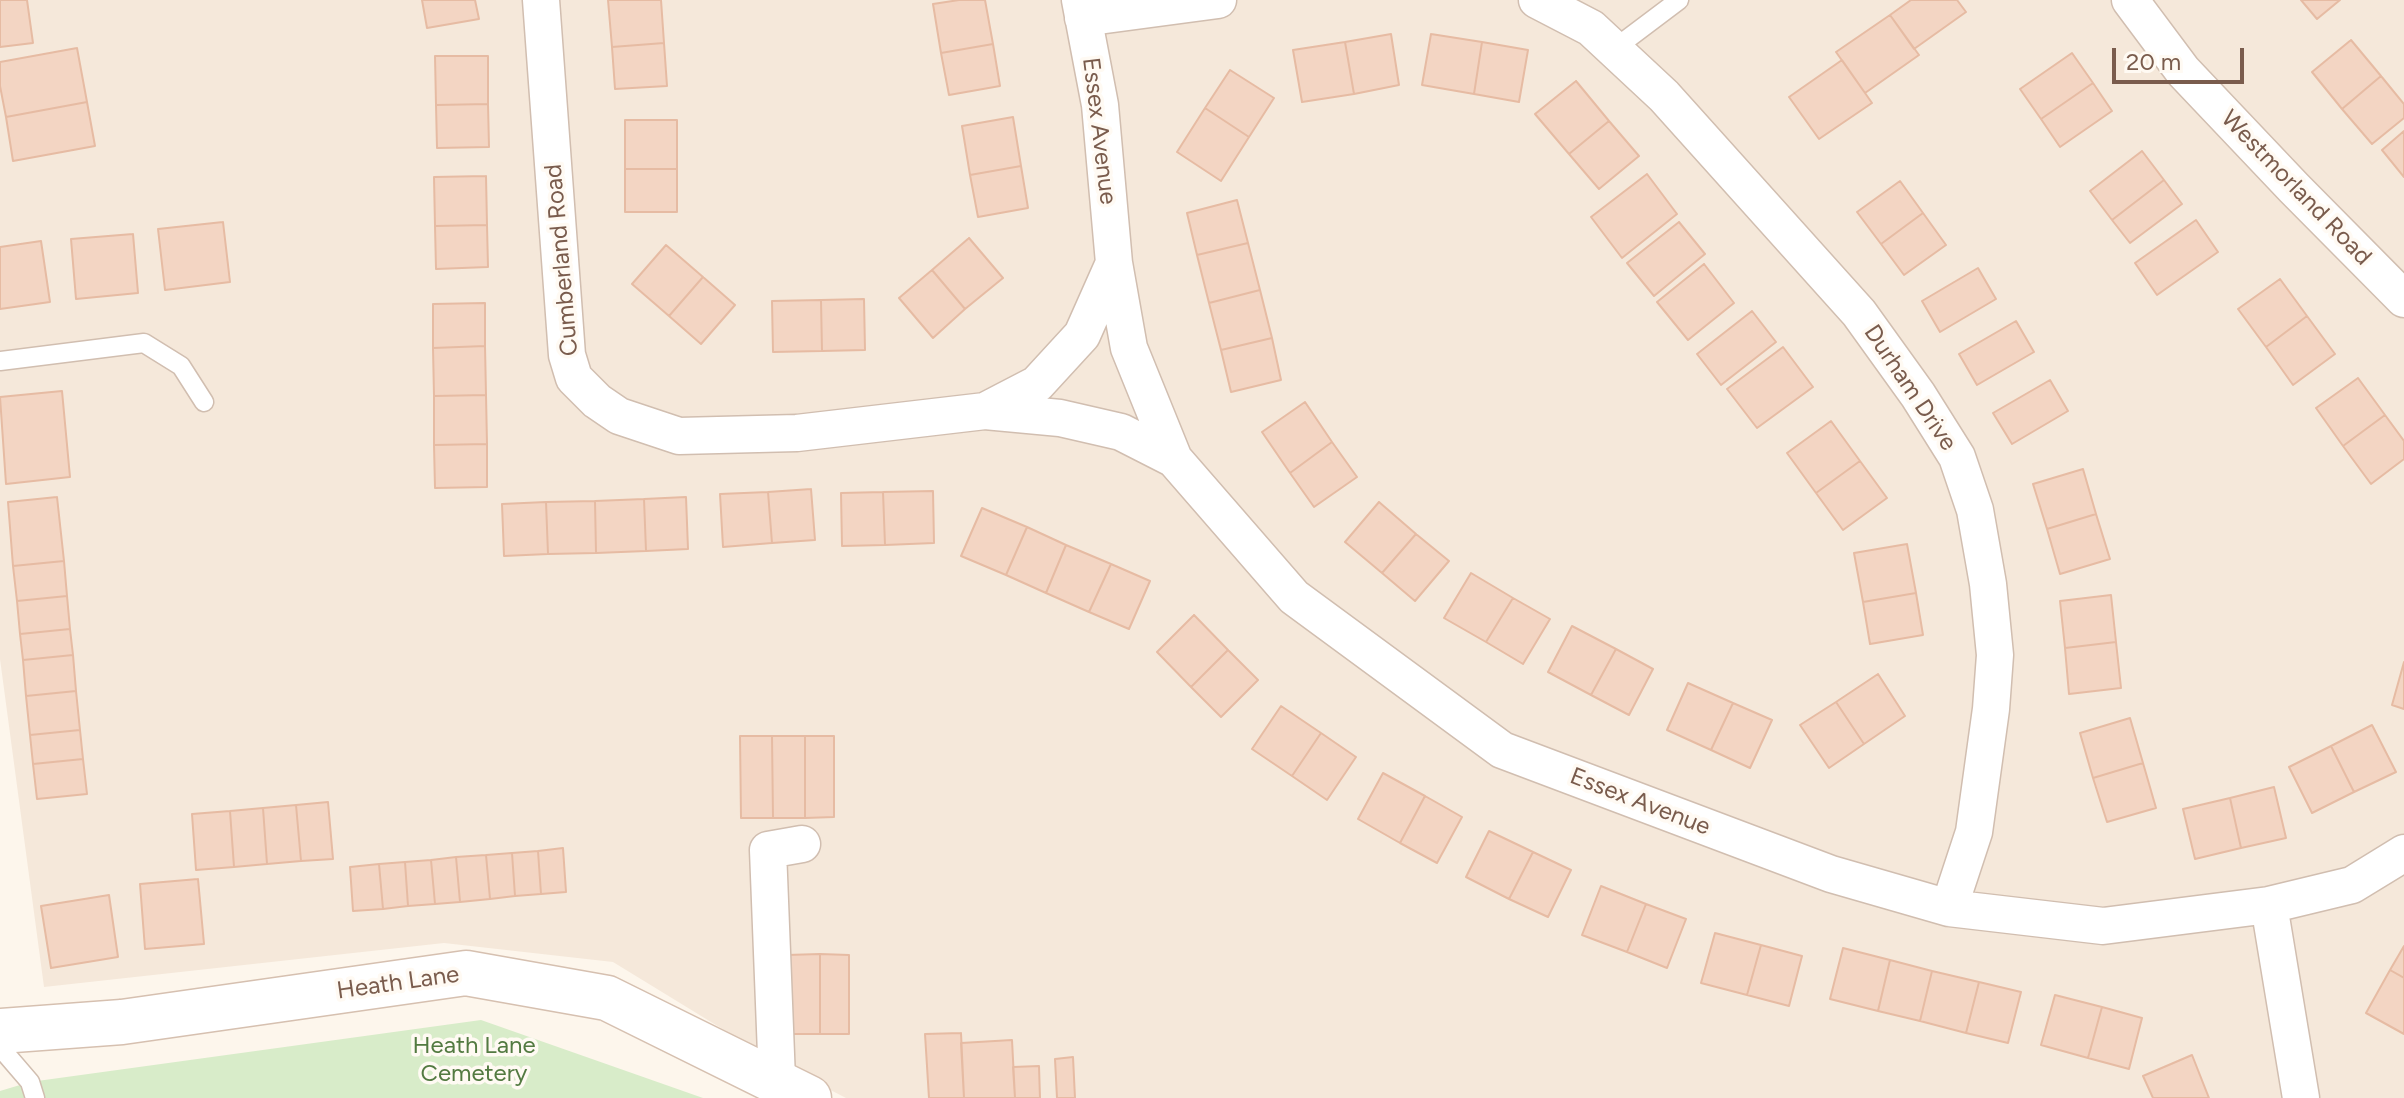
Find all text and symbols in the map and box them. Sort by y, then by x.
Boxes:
scale bar [2116,32,2248,82]
text: 20 m [2126,47,2181,76]
street label: Essex Avenue [1076,56,1122,206]
street label: Westmorland Road [2215,105,2377,271]
street label: Cumberland Road [539,163,585,357]
street label: Durham Drive [1857,320,1963,456]
street label: Essex Avenue [1566,762,1714,842]
street label: Heath Lane [335,960,461,1006]
park label: Heath Lane Cemetery [413,1032,535,1088]

